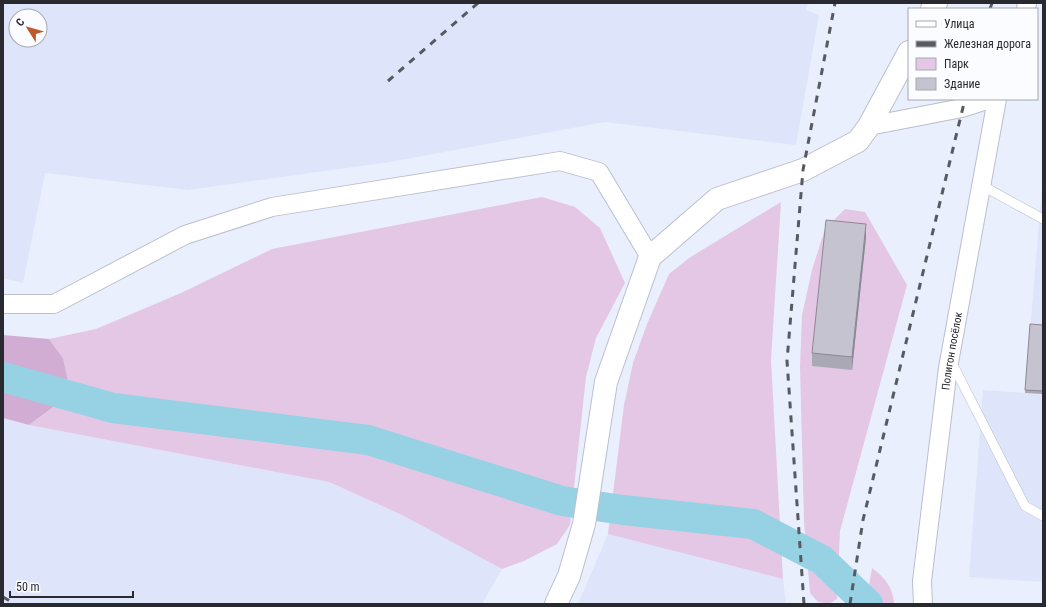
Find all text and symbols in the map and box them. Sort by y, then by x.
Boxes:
north arrow [8,8,48,48]
legend [908,8,1038,100]
text: С [13,16,27,29]
text: Улица [944,17,975,31]
text: Железная дорога [944,37,1031,51]
text: Парк [944,57,969,71]
text: Здание [944,77,981,91]
street label: Полигон посёлок [939,310,965,391]
scale bar [10,573,133,599]
text: 50 m [16,580,40,594]

